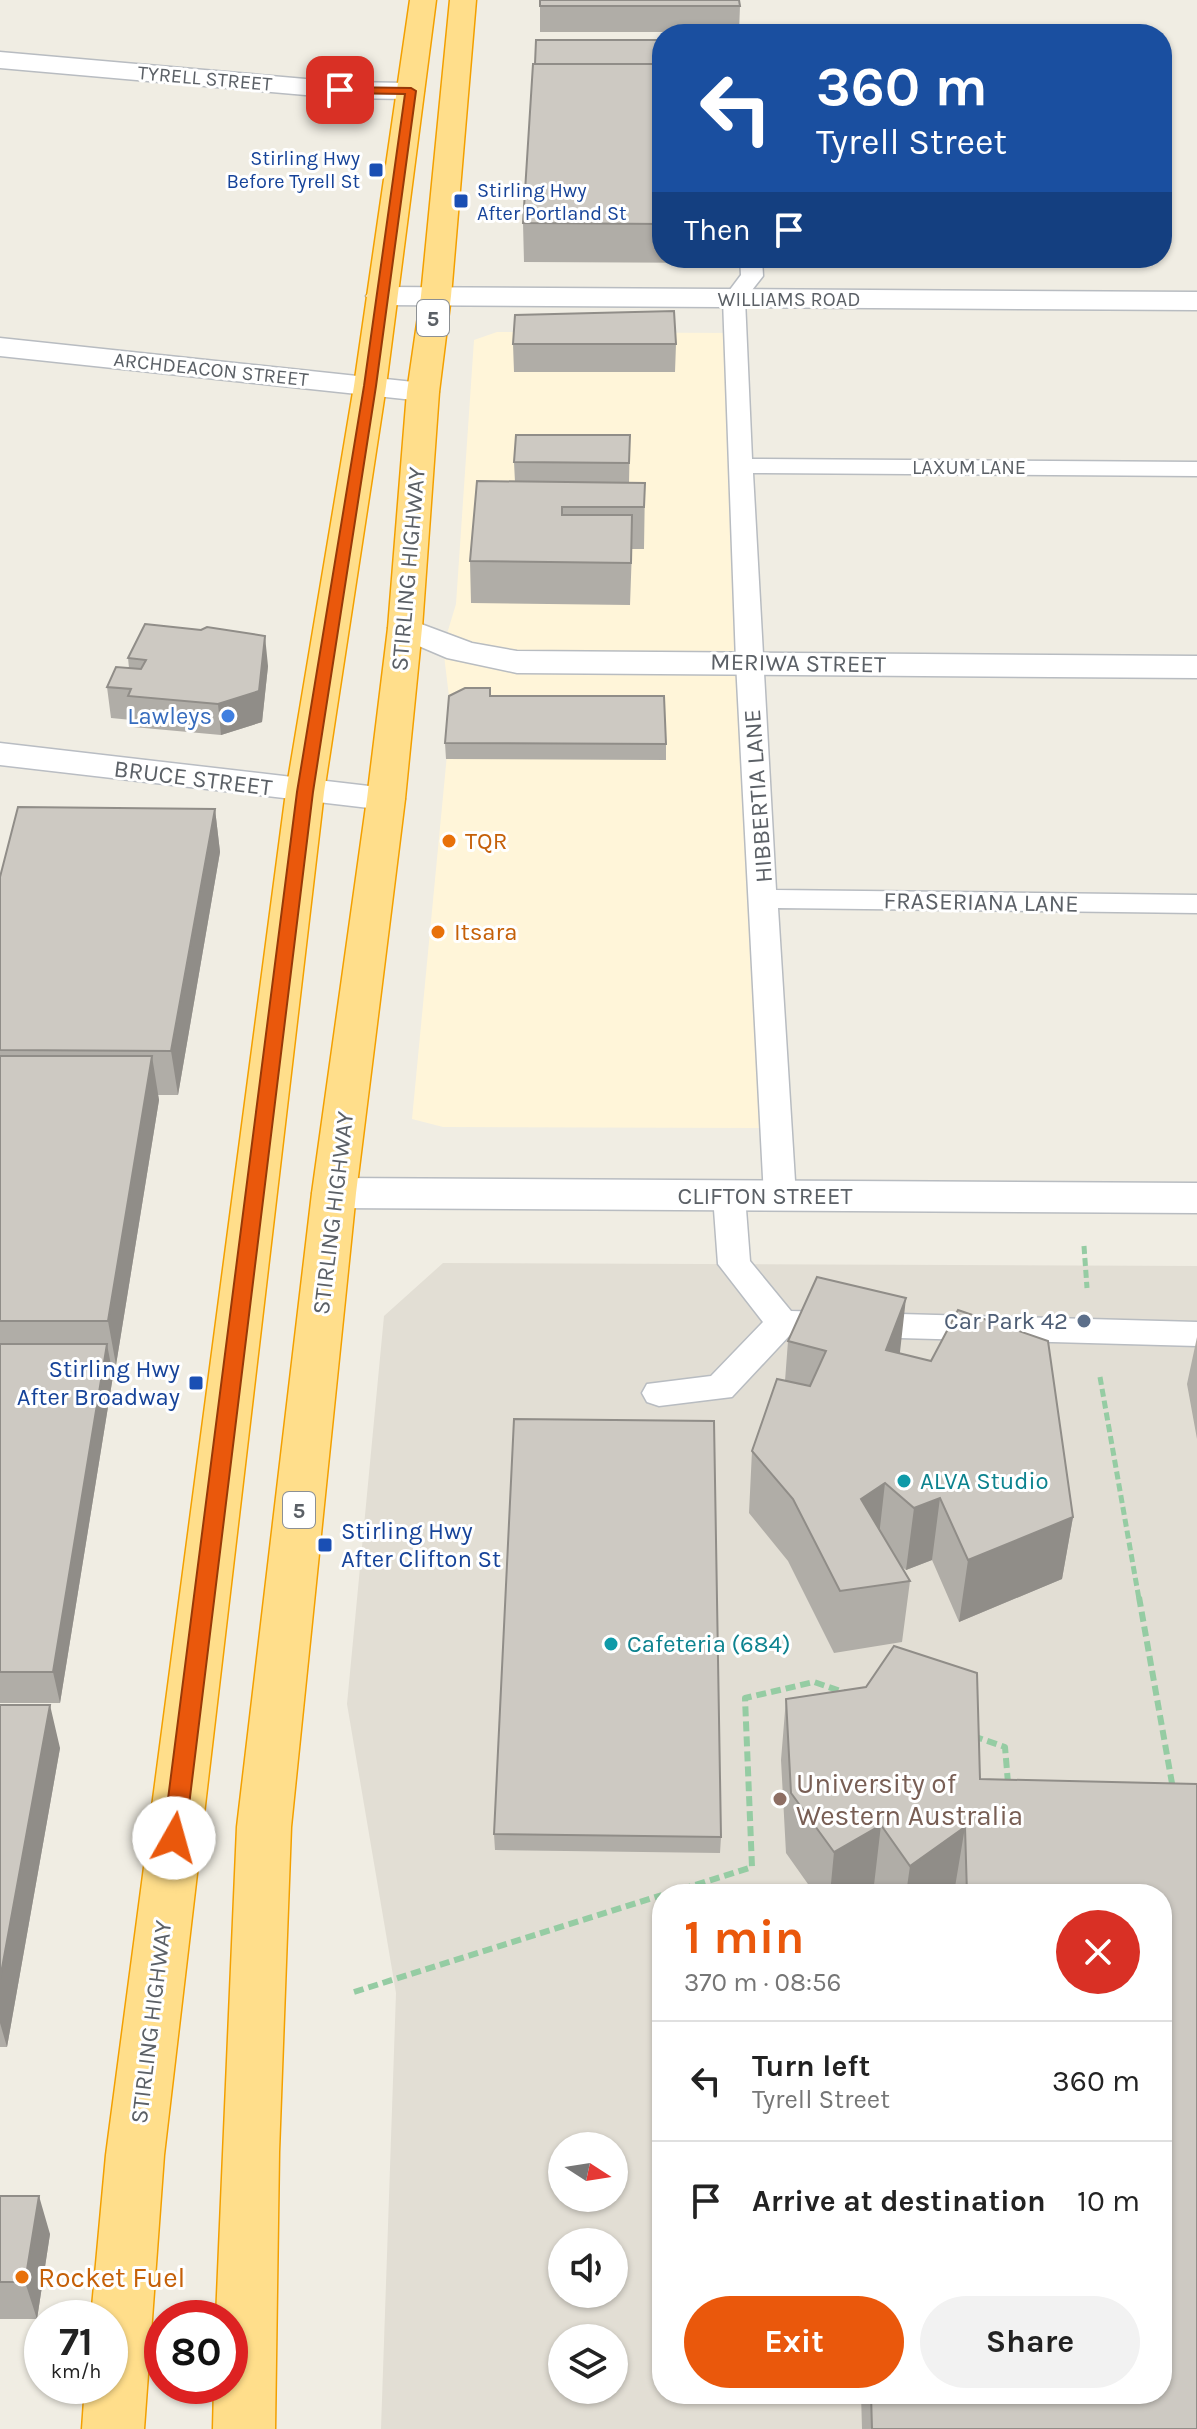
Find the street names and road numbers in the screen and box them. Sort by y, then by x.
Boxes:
street label: TYRELL STREET [137,61,273,96]
street label: WILLIAMS ROAD [718,288,860,311]
road number: 5 [417,300,449,336]
street label: ARCHDEACON STREET [112,348,309,391]
street label: LAXUM LANE [912,456,1026,479]
street label: STIRLING HIGHWAY [385,466,431,672]
street label: MERIWA STREET [710,647,886,679]
street label: HIBBERTIA LANE [738,708,778,884]
street label: BRUCE STREET [112,754,274,802]
street label: FRASERIANA LANE [883,886,1079,918]
street label: STIRLING HIGHWAY [307,1110,359,1316]
street label: CLIFTON STREET [677,1182,853,1210]
road number: 5 [283,1492,315,1528]
street label: STIRLING HIGHWAY [125,1919,177,2125]

